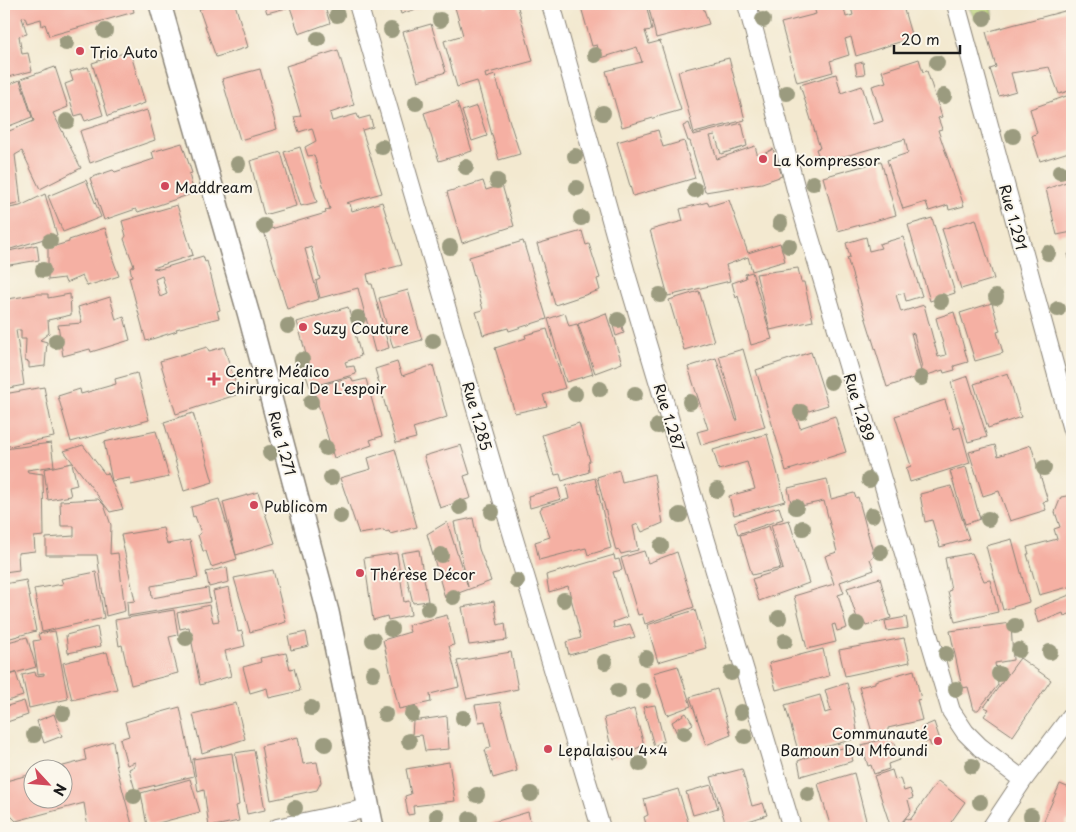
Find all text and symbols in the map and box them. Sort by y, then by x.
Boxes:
scale bar [894,22,960,54]
text: 20 m [901,27,940,50]
place label: Trio Auto [90,40,158,63]
marker: Trio Auto [74,45,86,57]
place label: La Kompressor [773,148,880,171]
marker: La Kompressor [757,153,769,165]
place label: Maddream [175,175,253,198]
marker: Maddream [159,180,171,192]
street label: Rue 1.291 [994,182,1034,252]
place label: Suzy Couture [313,316,409,339]
marker: Suzy Couture [297,321,309,333]
place label: Centre Médico Chirurgical De L'espoir [225,359,387,399]
street label: Rue 1.289 [839,370,881,444]
marker: Centre Médico Chirurgical De L'espoir [207,372,221,386]
street label: Rue 1.285 [457,379,499,453]
street label: Rue 1.287 [649,380,691,454]
street label: Rue 1.271 [263,408,303,478]
place label: Publicom [264,494,328,517]
marker: Publicom [248,499,260,511]
place label: Thérèse Décor [370,562,475,585]
marker: Thérèse Décor [354,567,366,579]
place label: Communauté Bamoun Du Mfoundi [780,721,928,761]
marker: Communauté Bamoun Du Mfoundi [932,735,944,747]
place label: Lepalaisou 4×4 [558,738,668,761]
marker: Lepalaisou 4×4 [542,743,554,755]
north arrow [22,760,72,810]
text: N [48,780,72,800]

